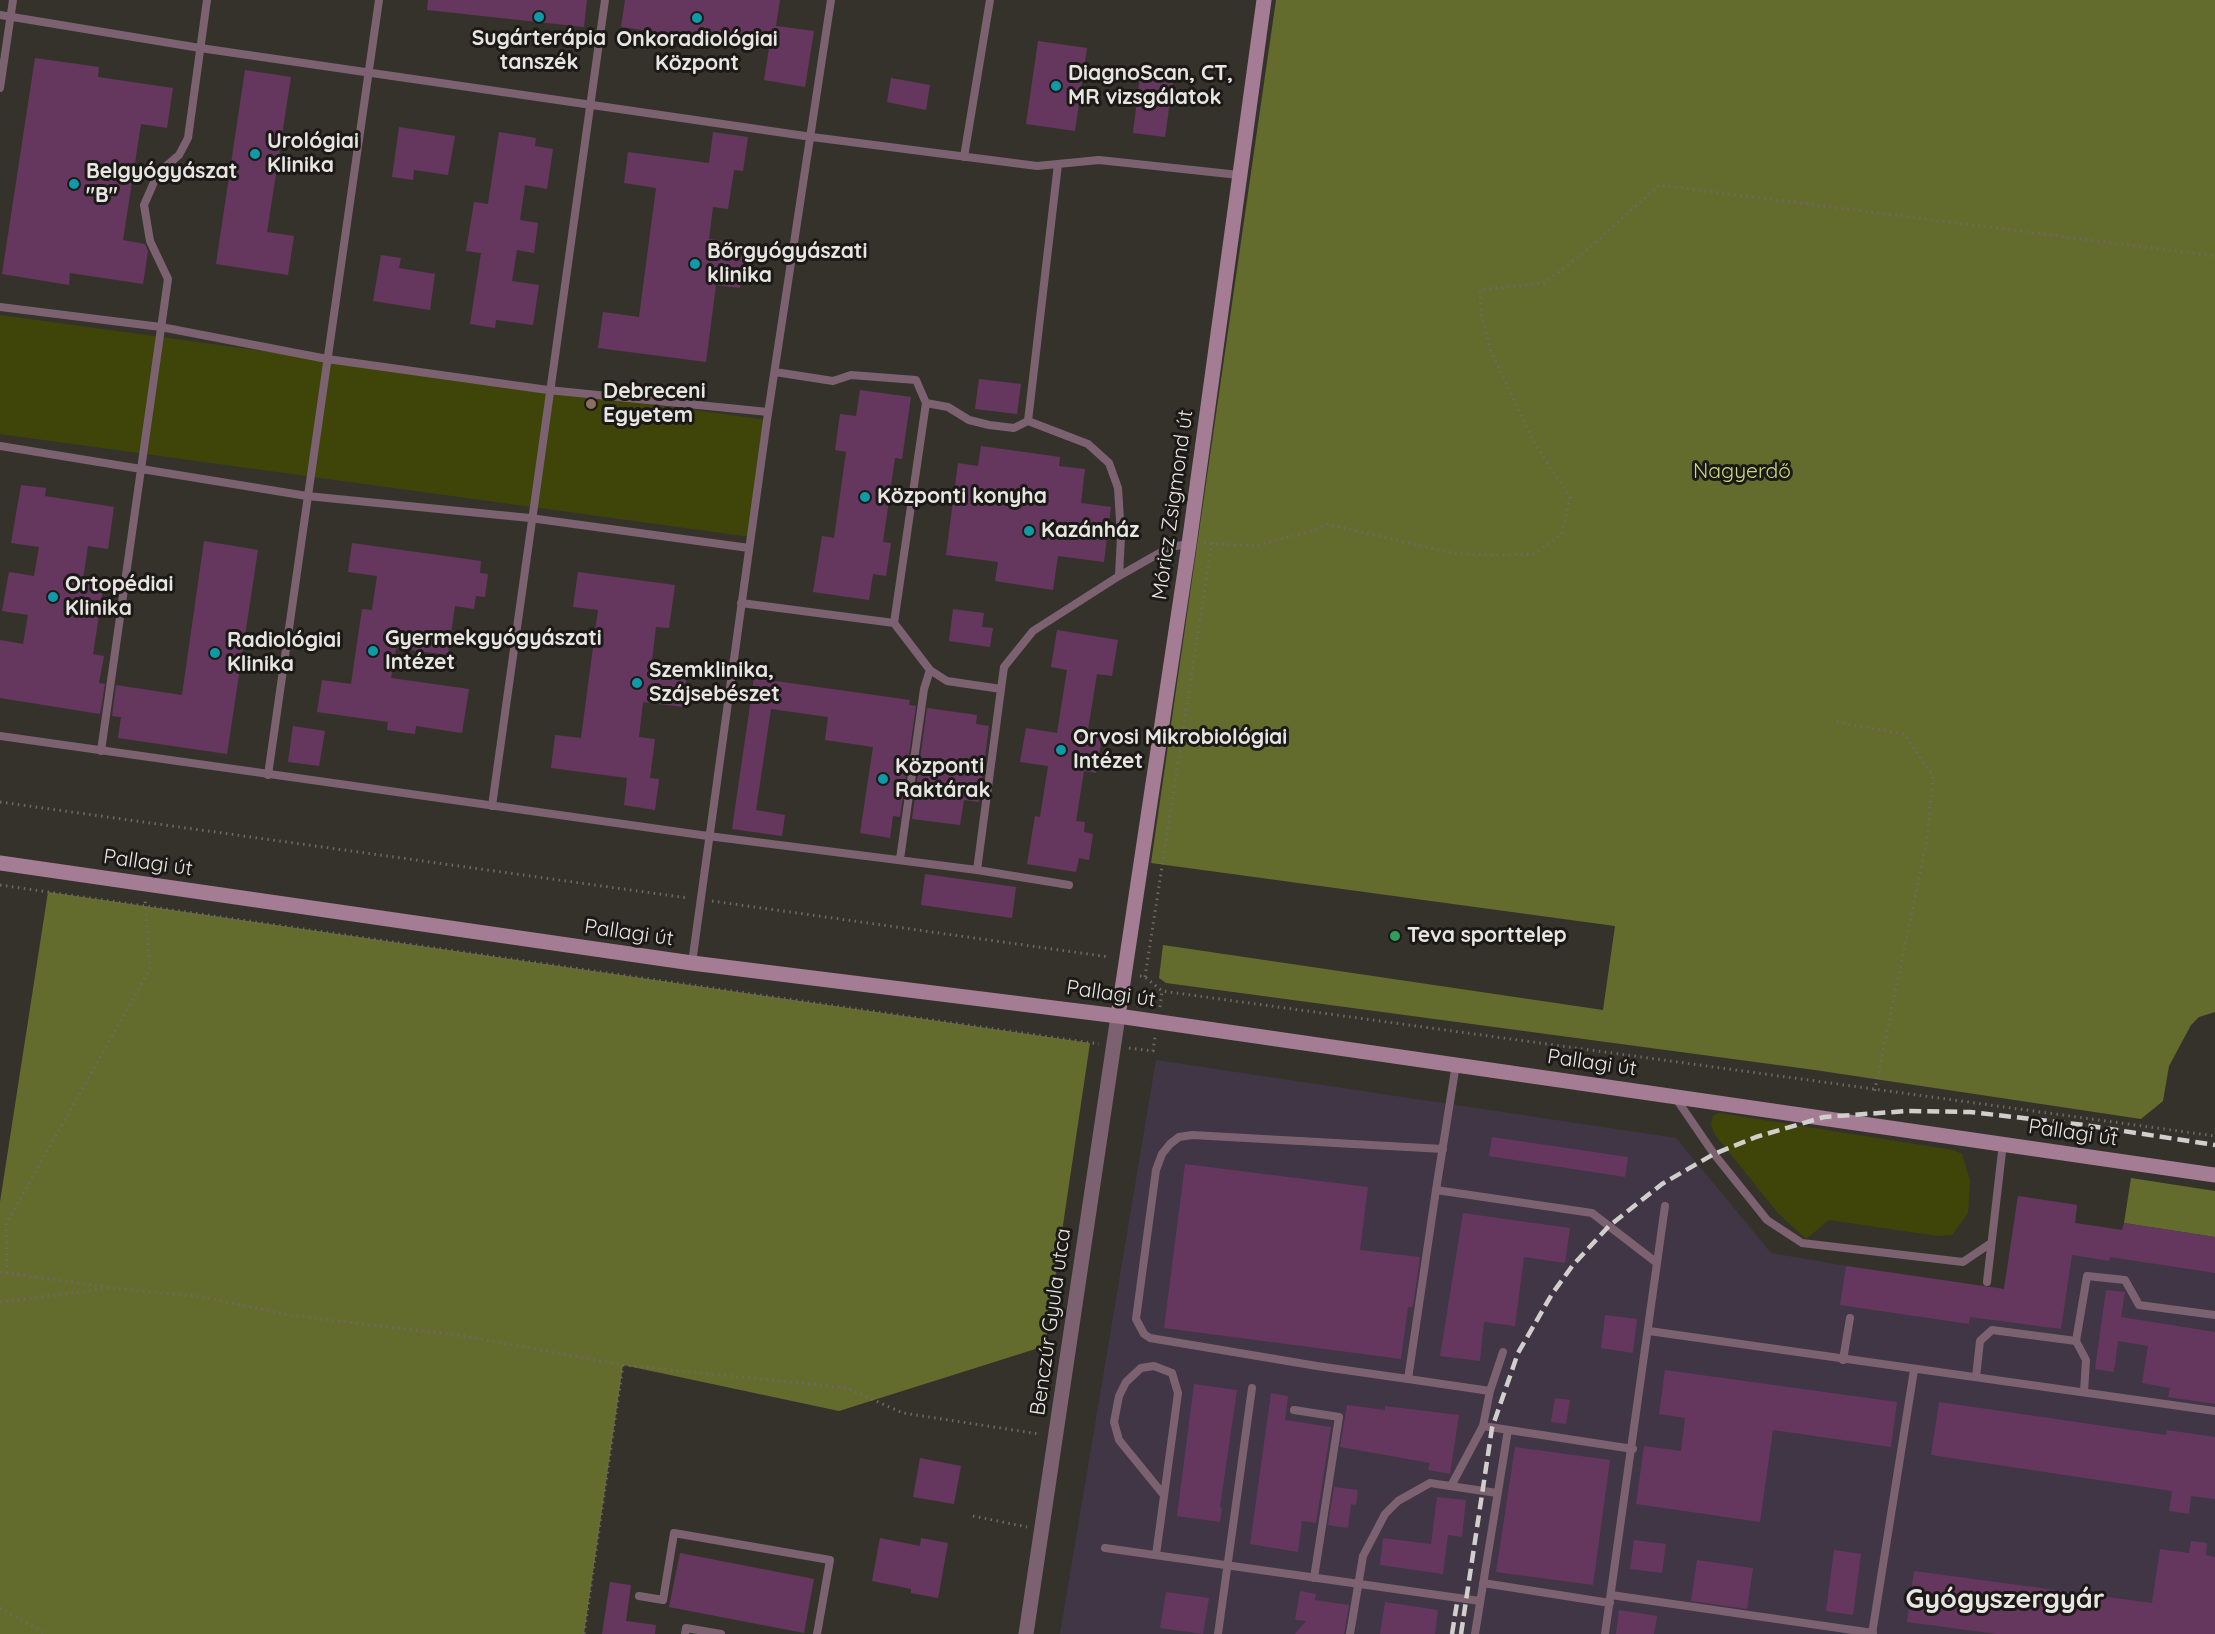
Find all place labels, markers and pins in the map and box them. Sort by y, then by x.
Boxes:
marker: Sugárterápia tanszék [532,10,546,24]
marker: Onkoradiológiai Központ [690,11,704,25]
place label: Sugárterápia tanszék [472,26,606,76]
place label: Onkoradiológiai Központ [616,27,778,77]
place label: DiagnoScan, CT, MR vizsgálatok [1068,61,1233,111]
marker: DiagnoScan, CT, MR vizsgálatok [1049,79,1063,93]
place label: Urológiai Klinika [267,129,359,179]
marker: Urológiai Klinika [248,147,262,161]
place label: Belgyógyászat "B" [86,159,237,209]
marker: Belgyógyászat "B" [67,177,81,191]
place label: Bőrgyógyászati klinika [707,239,867,289]
marker: Bőrgyógyászati klinika [688,257,702,271]
place label: Debreceni Egyetem [603,379,706,429]
marker: Debreceni Egyetem [584,397,598,411]
place label: Központi konyha [877,484,1047,510]
marker: Központi konyha [858,490,872,504]
place label: Kazánház [1041,518,1139,544]
marker: Kazánház [1022,524,1036,538]
place label: Ortopédiai Klinika [65,572,174,622]
marker: Ortopédiai Klinika [46,590,60,604]
place label: Gyermekgyógyászati Intézet [385,626,602,676]
place label: Radiológiai Klinika [227,628,341,678]
marker: Gyermekgyógyászati Intézet [366,644,380,658]
marker: Radiológiai Klinika [208,646,222,660]
place label: Szemklinika, Szájsebészet [649,658,780,708]
marker: Szemklinika, Szájsebészet [630,676,644,690]
place label: Orvosi Mikrobiológiai Intézet [1073,725,1287,775]
marker: Orvosi Mikrobiológiai Intézet [1054,743,1068,757]
place label: Központi Raktárak [895,754,990,804]
marker: Központi Raktárak [876,772,890,786]
place label: Teva sporttelep [1407,923,1567,949]
marker: Teva sporttelep [1388,929,1402,943]

